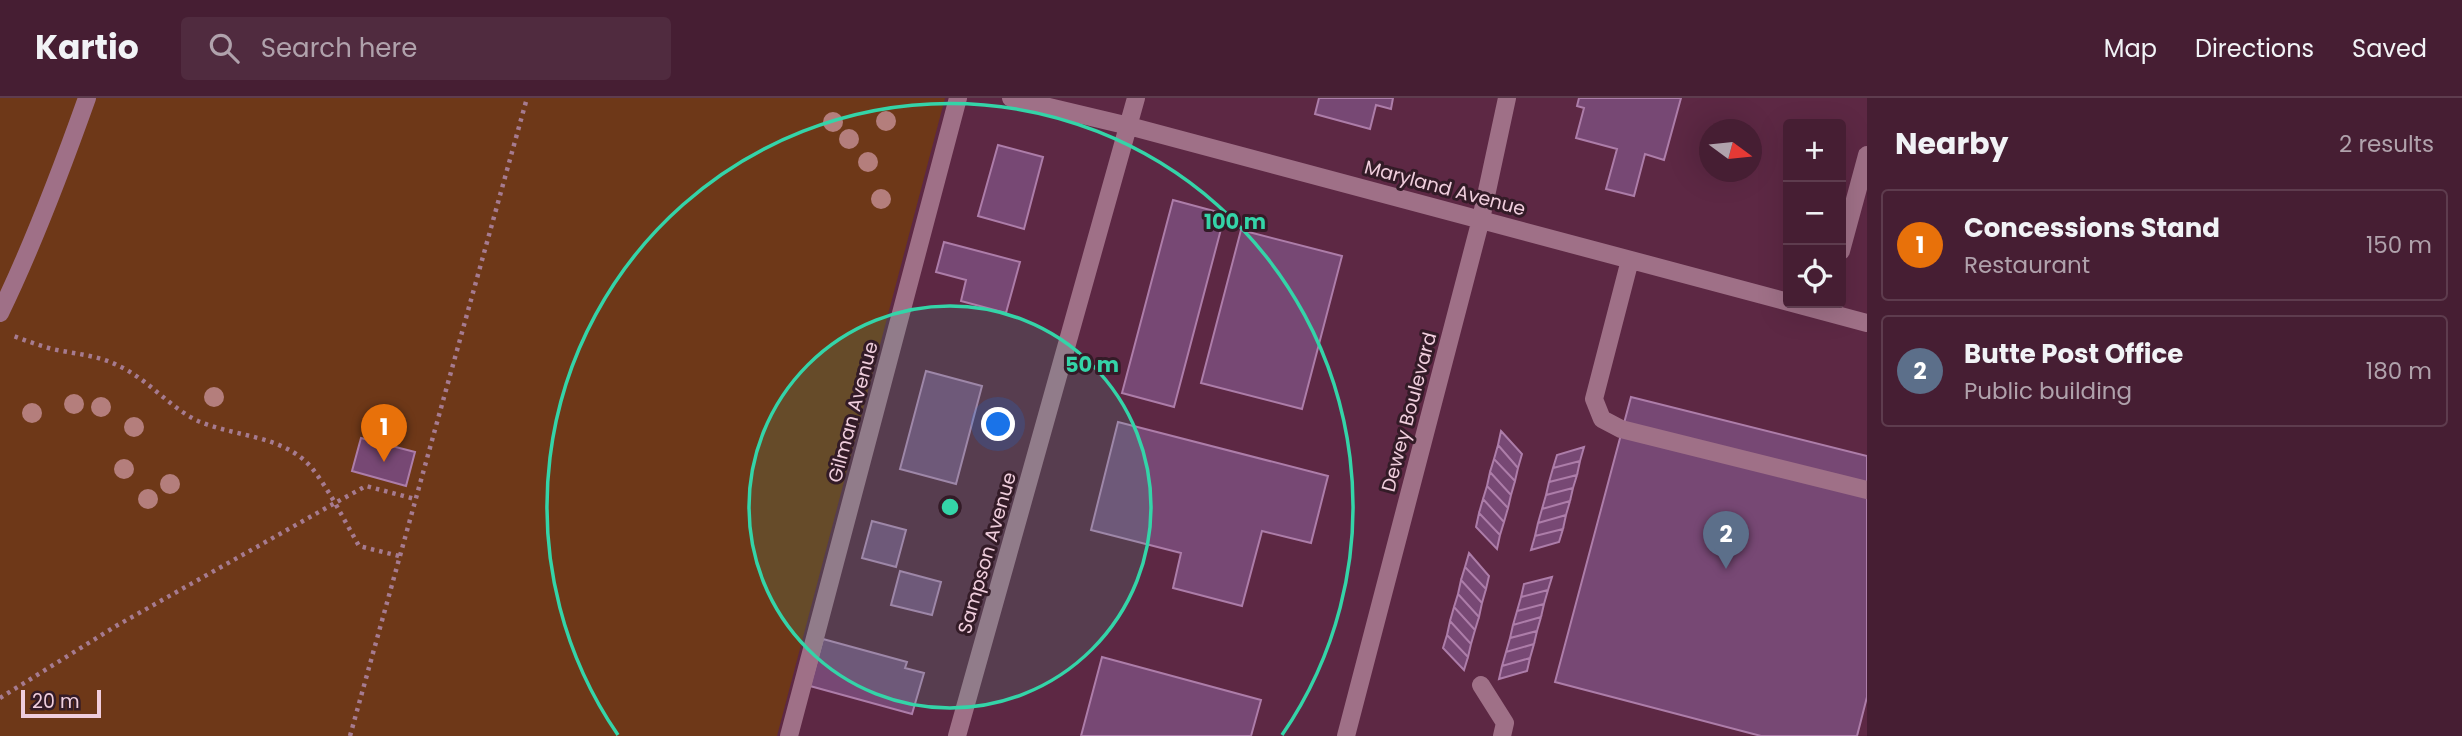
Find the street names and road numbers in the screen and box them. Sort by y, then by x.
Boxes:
street label: Maryland Avenue [1361,153,1529,223]
street label: Dewey Boulevard [1375,329,1443,495]
street label: Gilman Avenue [821,338,885,486]
street label: Sampson Avenue [951,469,1023,637]

